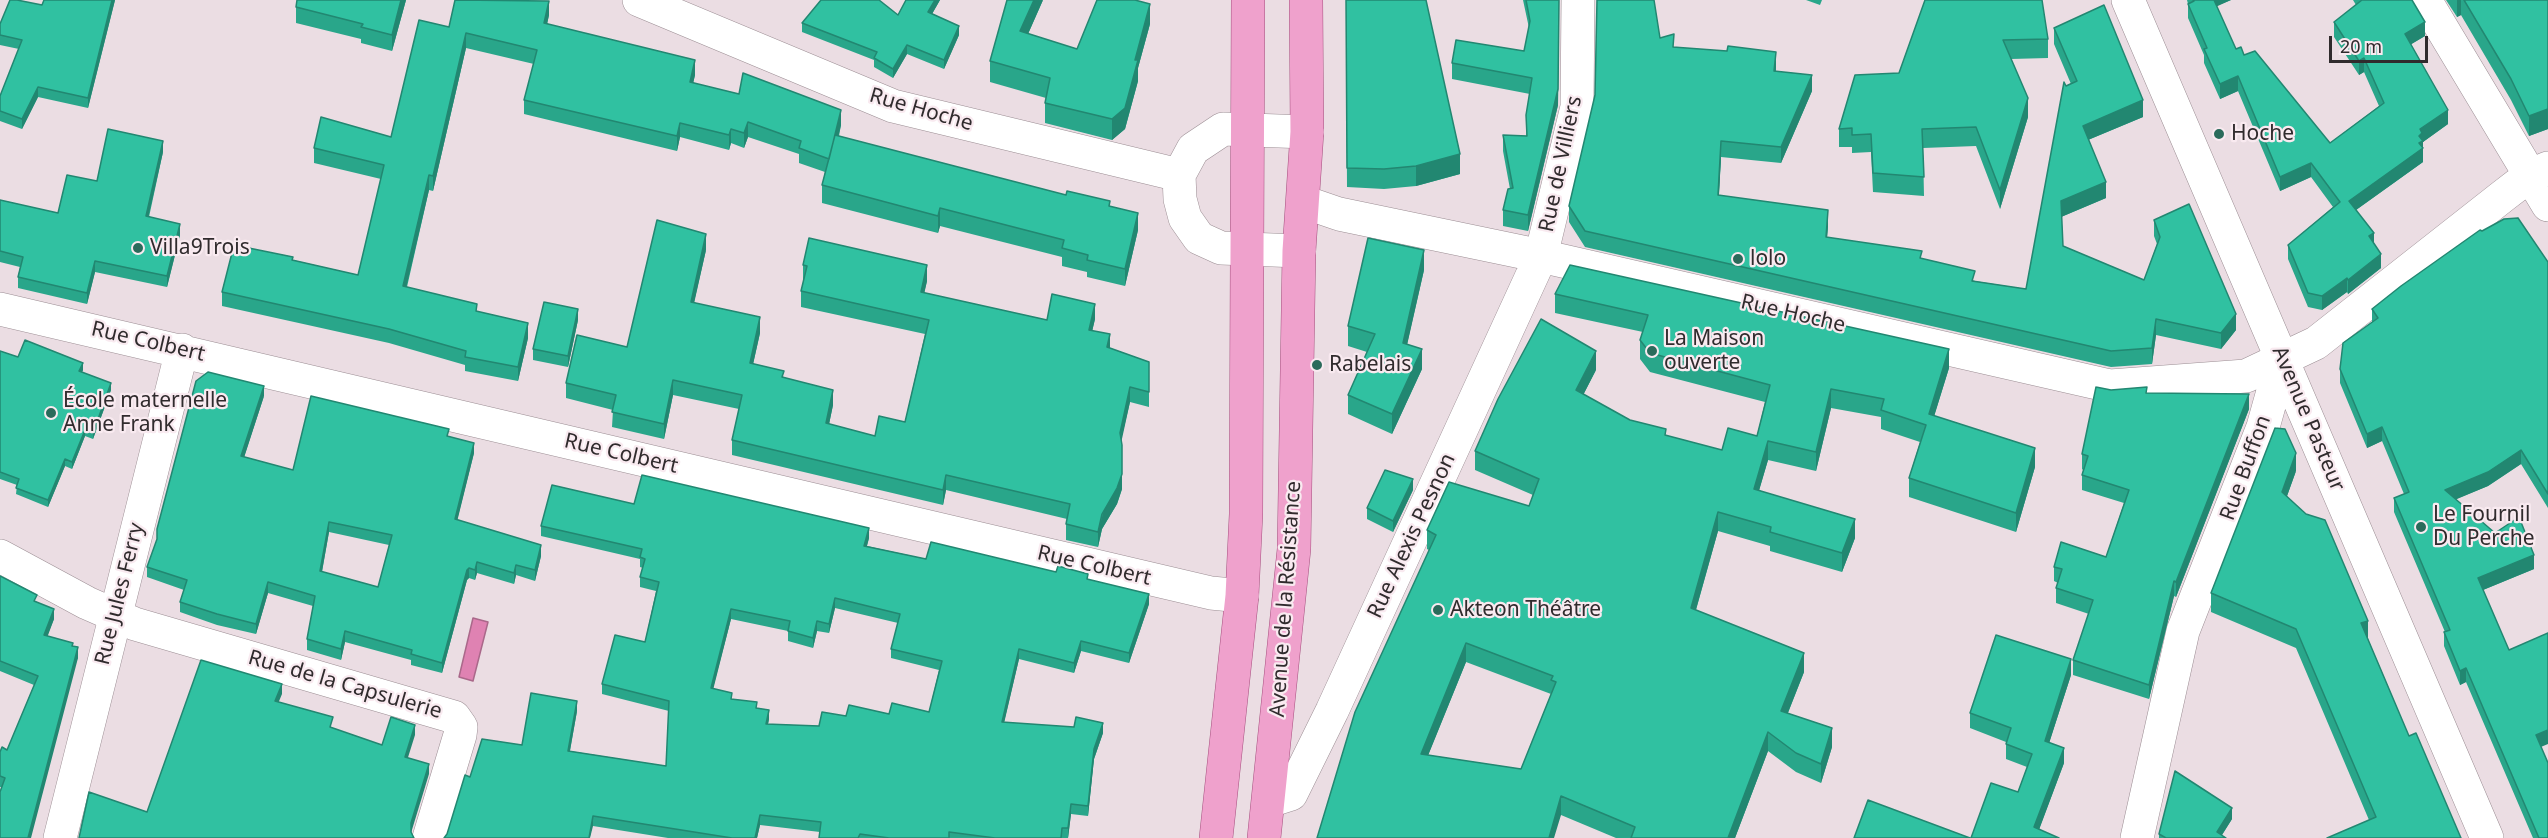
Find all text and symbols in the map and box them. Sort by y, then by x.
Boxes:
scale bar [2332,24,2431,62]
text: 20 m [2340,34,2382,58]
street label: Rue Hoche [866,83,976,137]
street label: Rue de Villiers [1534,94,1588,234]
place label: Hoche [2231,121,2294,147]
marker: Hoche [2212,127,2226,141]
place label: Villa9Trois [150,235,250,261]
marker: Villa9Trois [131,241,145,255]
place label: lolo [1750,246,1786,272]
marker: lolo [1731,252,1745,266]
street label: Rue Hoche [1738,290,1848,338]
street label: Rue Colbert [89,317,207,367]
place label: La Maison ouverte [1664,326,1764,376]
street label: Avenue Pasteur [2266,343,2350,495]
marker: La Maison ouverte [1645,344,1659,358]
place label: Rabelais [1329,352,1411,378]
marker: Rabelais [1310,358,1324,372]
place label: École maternelle Anne Frank [63,388,227,438]
marker: École maternelle Anne Frank [44,406,58,420]
street label: Rue Buffon [2215,412,2277,524]
street label: Rue Colbert [562,429,680,479]
street label: Rue Alexis Pesnon [1363,450,1461,622]
street label: Avenue de la Résistance [1265,480,1307,718]
place label: Le Fournil Du Perche [2433,502,2534,552]
street label: Rue Jules Ferry [90,520,150,668]
marker: Le Fournil Du Perche [2414,520,2428,534]
street label: Rue Colbert [1035,541,1153,591]
place label: Akteon Théâtre [1450,597,1601,623]
marker: Akteon Théâtre [1431,603,1445,617]
street label: Rue de la Capsulerie [245,645,445,725]

